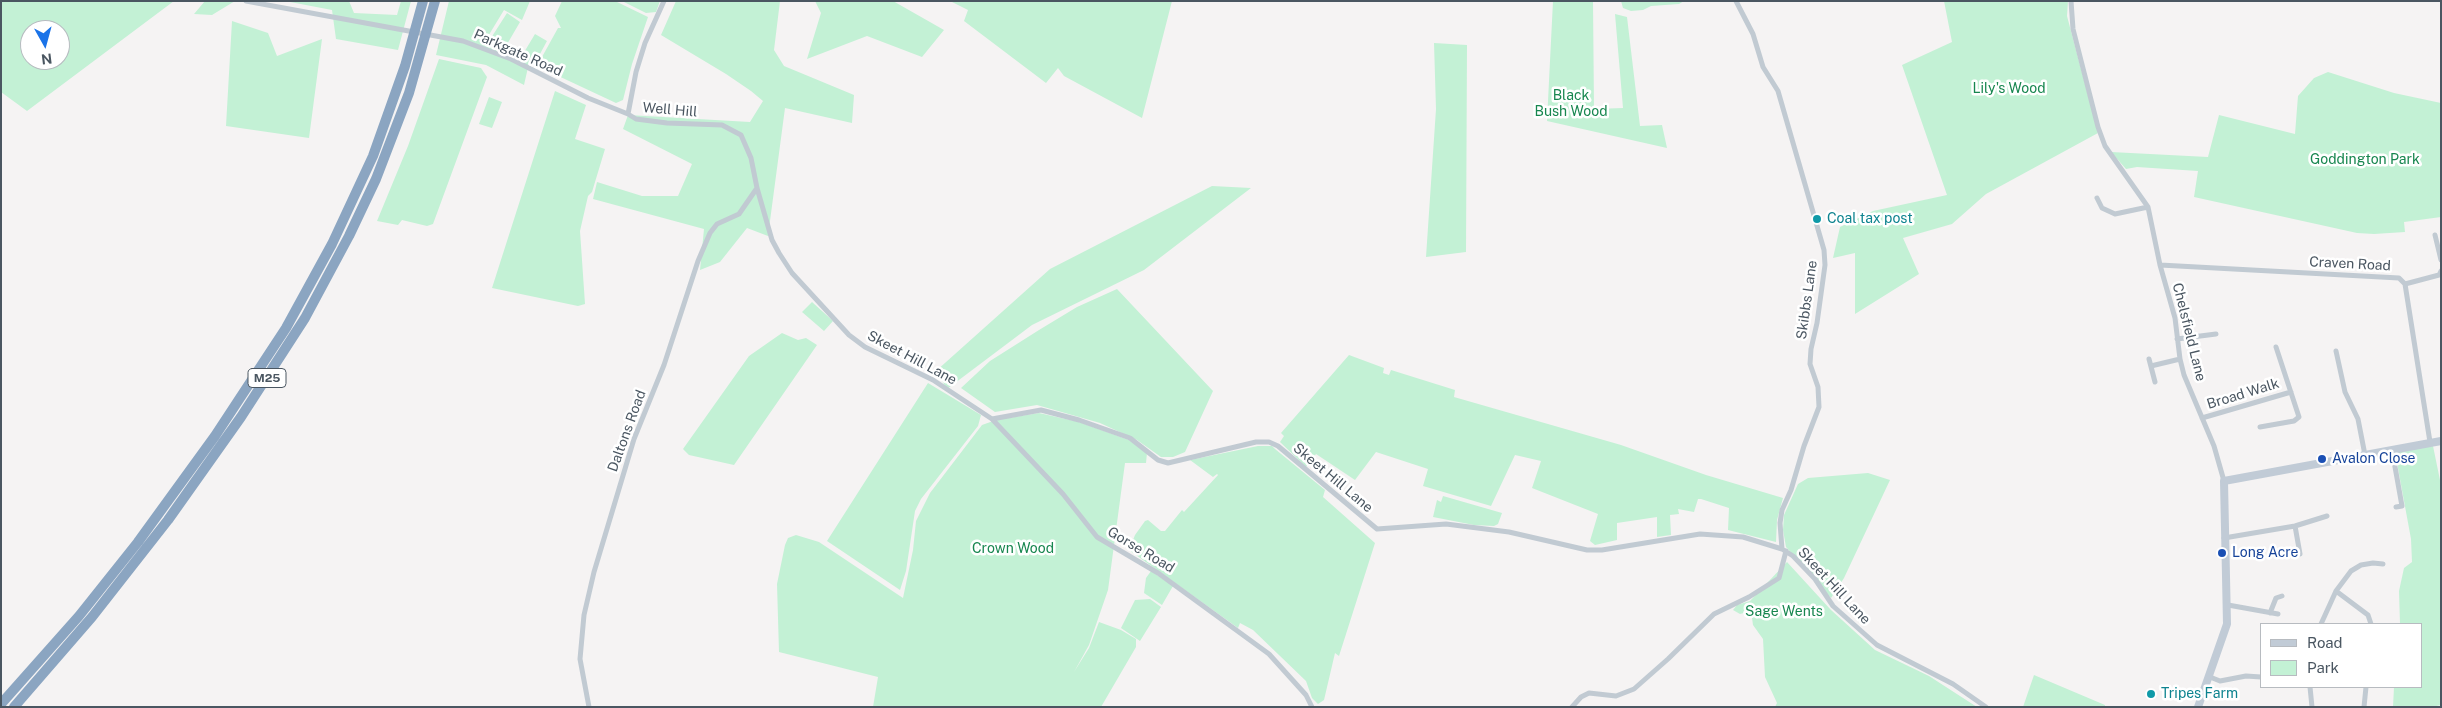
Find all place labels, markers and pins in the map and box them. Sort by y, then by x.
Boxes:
place label: Coal tax post [1827,211,1913,227]
marker: Coal tax post [1811,213,1823,225]
place label: Avalon Close [2332,451,2415,467]
marker: Avalon Close [2316,453,2328,465]
place label: Long Acre [2232,545,2298,561]
marker: Long Acre [2216,547,2228,559]
place label: Tripes Farm [2161,686,2238,702]
marker: Tripes Farm [2145,688,2157,700]

